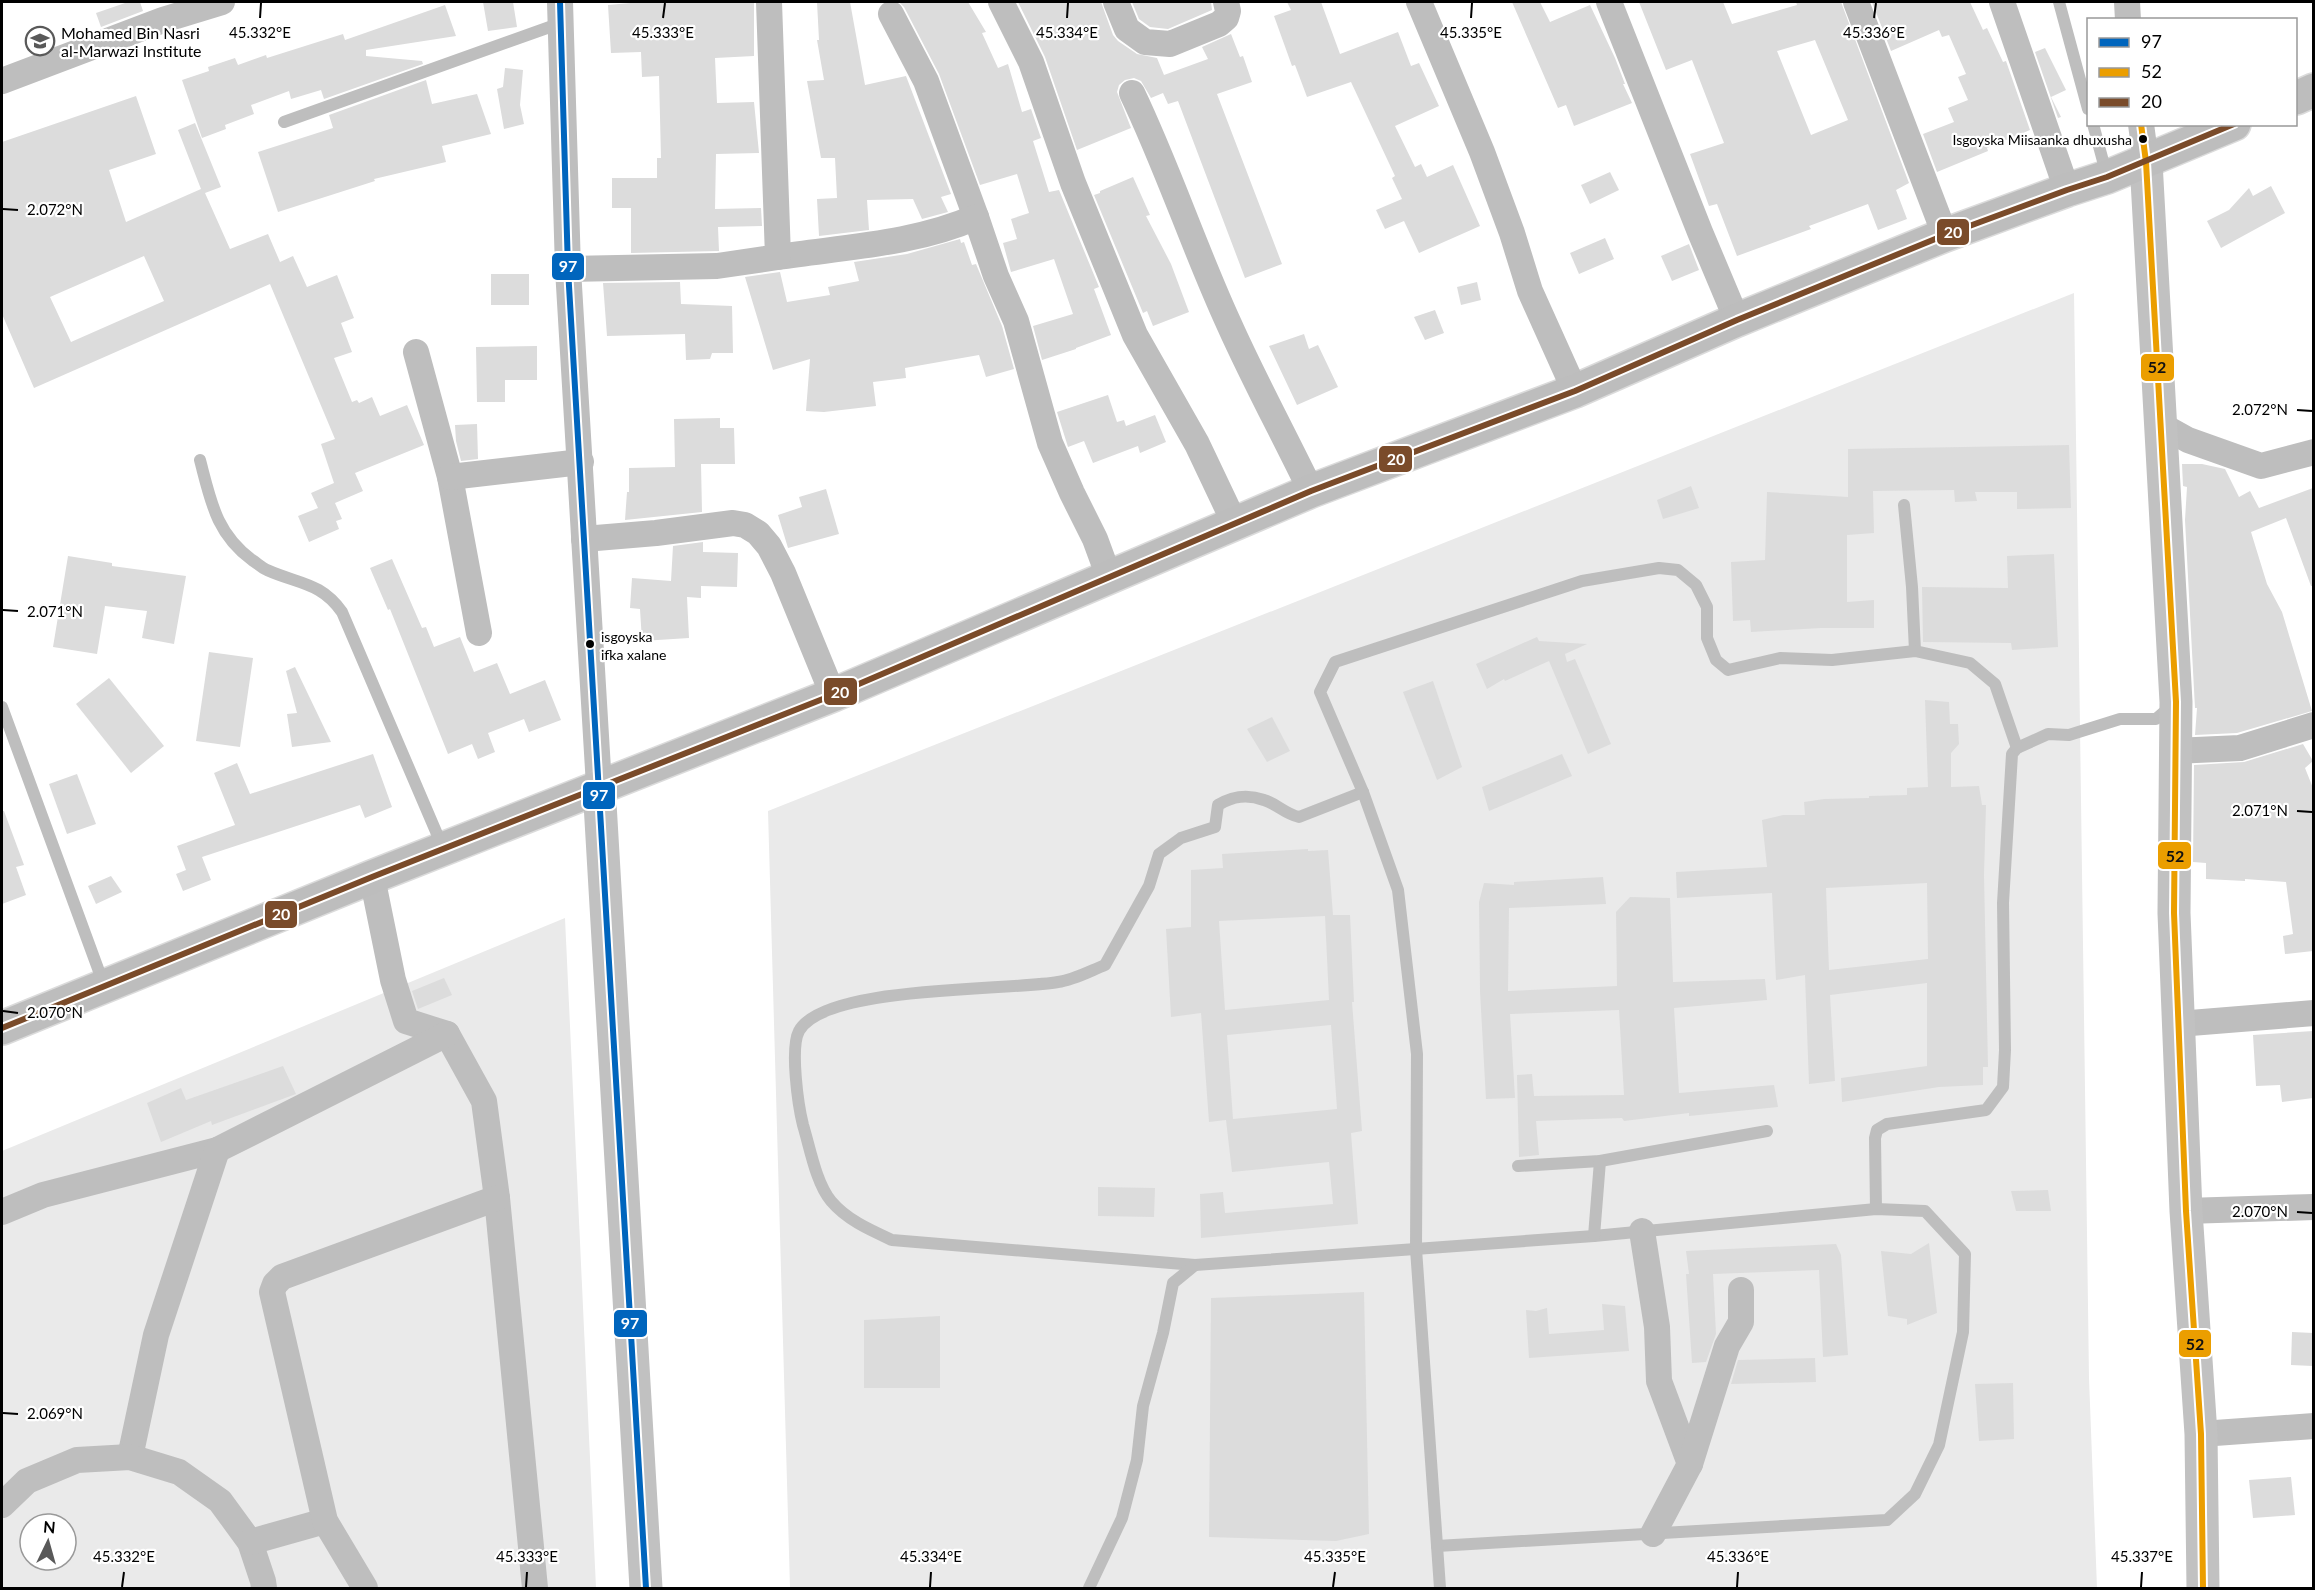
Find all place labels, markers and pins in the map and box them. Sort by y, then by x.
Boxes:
place label: Mohamed Bin Nasri al-Marwazi Institute [61,23,202,60]
school or university icon: Mohamed Bin Nasri al-Marwazi Institute [24,25,56,57]
place label: Isgoyska Miisaanka dhuxusha [1952,131,2132,148]
marker: Isgoyska Miisaanka dhuxusha [2137,133,2149,145]
place label: isgoyska ifka xalane [601,628,666,663]
marker: isgoyska ifka xalane [584,638,596,650]

